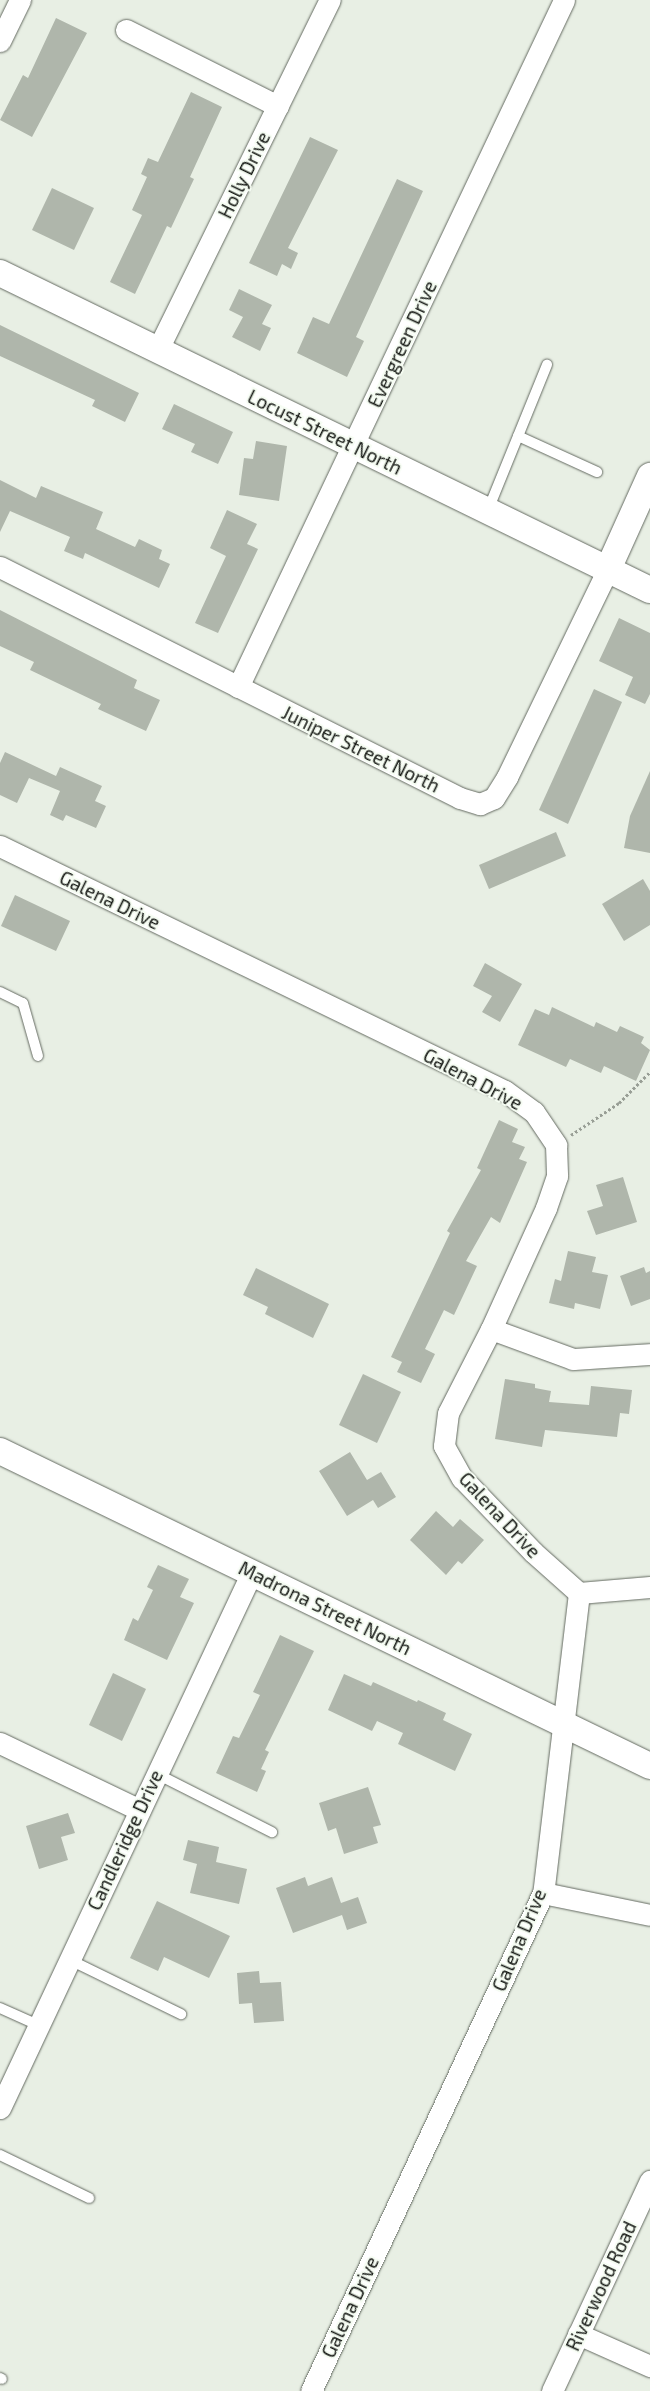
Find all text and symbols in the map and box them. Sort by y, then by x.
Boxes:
street label: Holly Drive [213,128,275,222]
street label: Evergreen Drive [363,277,441,411]
street label: Locust Street North [244,385,406,479]
street label: Juniper Street North [278,701,444,797]
street label: Galena Drive [56,866,164,934]
street label: Galena Drive [420,1043,526,1115]
street label: Galena Drive [454,1467,546,1563]
street label: Madrona Street North [235,1556,415,1660]
street label: Candleridge Drive [82,1766,168,1914]
street label: Galena Drive [487,1885,551,1995]
street label: Riverwood Road [561,2218,641,2354]
street label: Galena Drive [317,2253,383,2361]

